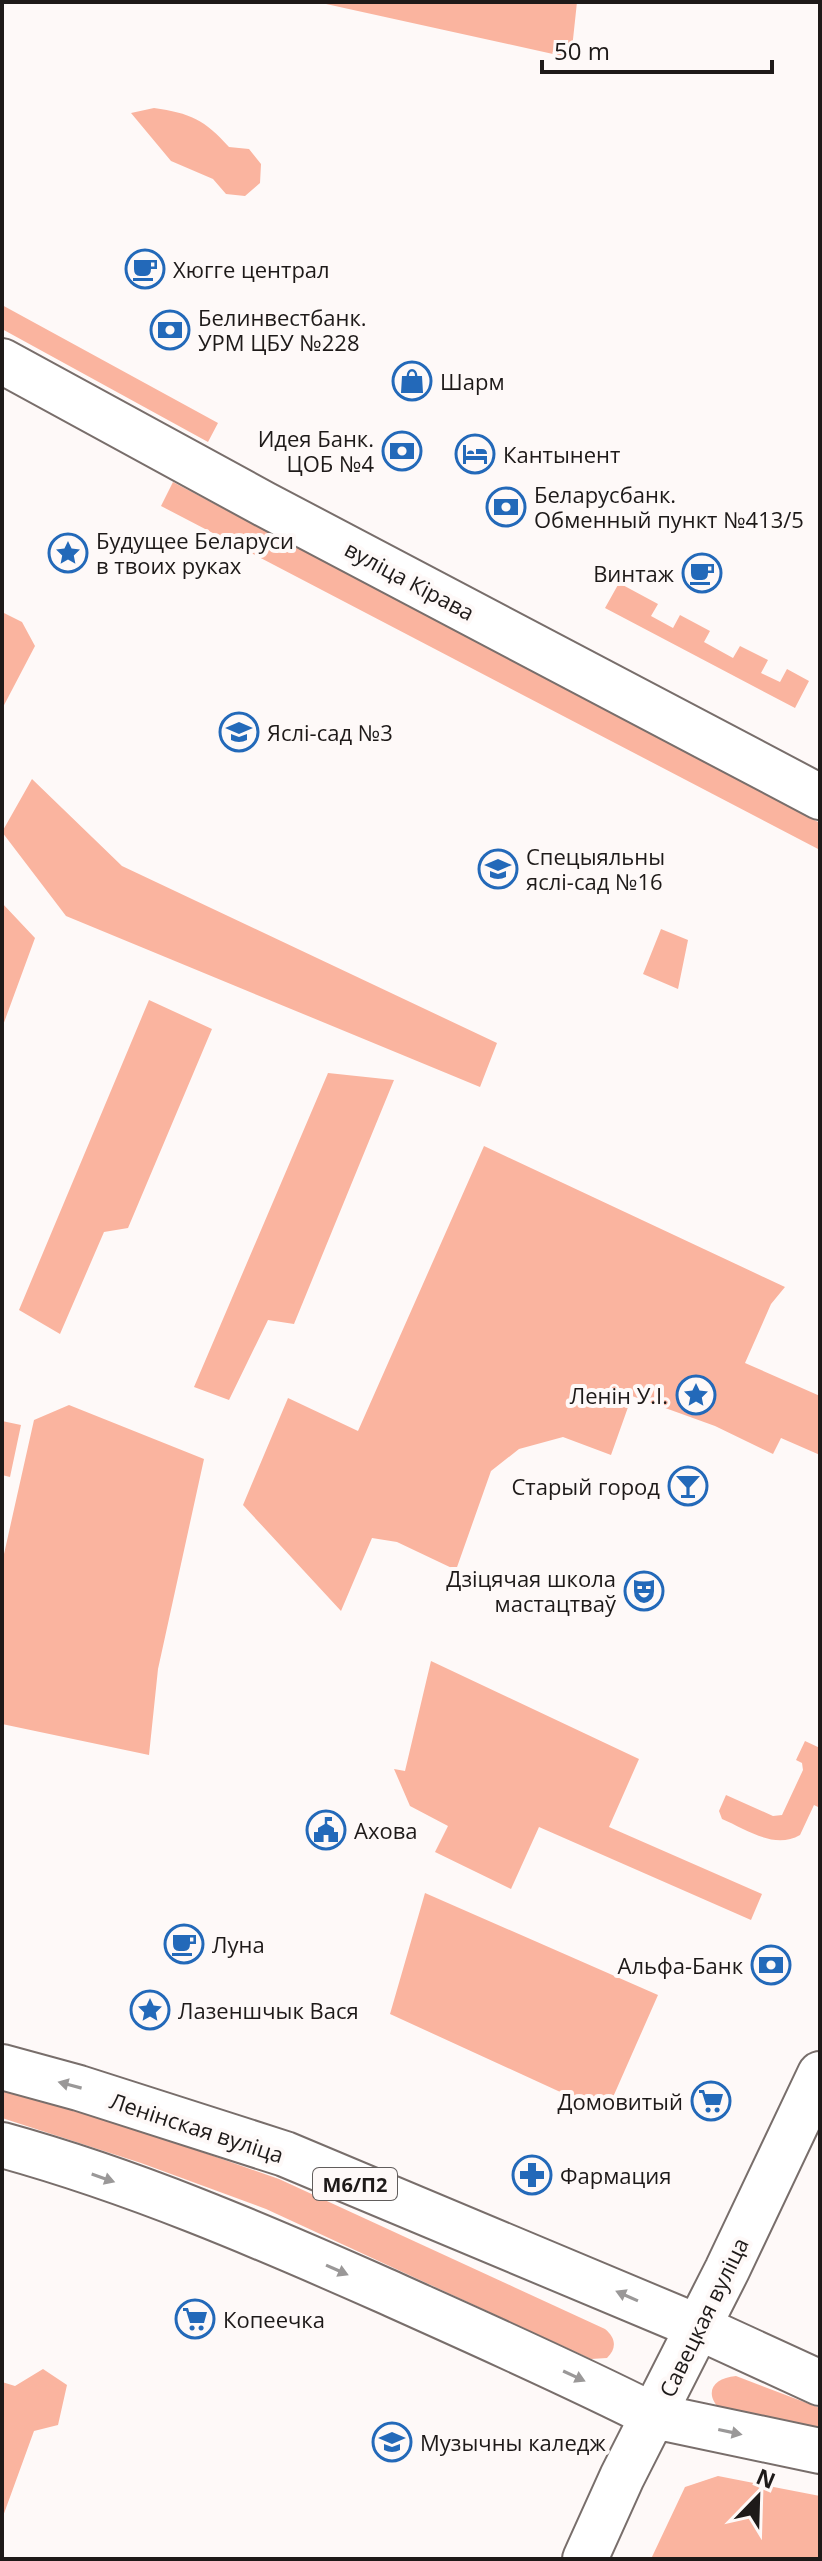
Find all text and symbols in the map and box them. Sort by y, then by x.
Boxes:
scale bar [542,24,772,74]
text: 50 m [554,34,610,67]
cafe icon: Хюгге централ [124,248,166,290]
place label: Хюгге централ [173,254,330,284]
place label: Белинвестбанк. УРМ ЦБУ №228 [198,302,367,357]
bank icon: Белинвестбанк. УРМ ЦБУ №228 [149,309,191,351]
shop icon: Шарм [391,360,433,402]
place label: Шарм [440,366,505,396]
place label: Идея Банк. ЦОБ №4 [258,423,374,478]
bank icon: Идея Банк. ЦОБ №4 [381,430,423,472]
hotel icon: Кантынент [454,433,496,475]
place label: Кантынент [503,439,620,469]
place label: Беларусбанк. Обменный пункт №413/5 [534,479,804,534]
bank icon: Беларусбанк. Обменный пункт №413/5 [485,486,527,528]
place label: Будущее Беларуси в твоих руках [96,525,294,580]
place icon: Будущее Беларуси в твоих руках [47,532,89,574]
street label: вуліца Кірава [340,533,480,627]
cafe icon: Винтаж [681,552,723,594]
place label: Винтаж [593,558,675,588]
school or university icon: Яслі-сад №3 [218,711,260,753]
place label: Яслі-сад №3 [267,717,393,747]
place label: Спецыяльны яслі-сад №16 [526,841,665,896]
school or university icon: Спецыяльны яслі-сад №16 [477,848,519,890]
place icon: Ленін У.І. [675,1374,717,1416]
place label: Ленін У.І. [570,1380,668,1410]
bar icon: Старый город [667,1465,709,1507]
place label: Старый город [511,1471,660,1501]
place label: Дзіцячая школа мастацтваў [446,1563,617,1618]
theatre icon: Дзіцячая школа мастацтваў [623,1570,665,1612]
public building icon: Ахова [305,1809,347,1851]
place label: Ахова [354,1815,418,1845]
cafe icon: Луна [163,1923,205,1965]
place label: Луна [212,1929,265,1959]
bank icon: Альфа-Банк [750,1944,792,1986]
place label: Альфа-Банк [618,1950,744,1980]
place icon: Лазеншчык Вася [129,1989,171,2031]
place label: Лазеншчык Вася [178,1995,359,2025]
one-way arrow [57,2079,82,2091]
supermarket icon: Домовитый [690,2080,732,2122]
street label: Ленінская вуліца [106,2085,288,2169]
place label: Домовитый [557,2086,683,2116]
pharmacy icon: Фармация [511,2154,553,2196]
place label: Фармация [560,2160,672,2190]
road number: М6/П2 [313,2168,397,2200]
one-way arrow [91,2172,115,2184]
street label: Савецкая вуліца [651,2232,755,2402]
one-way arrow [325,2263,349,2277]
one-way arrow [615,2289,639,2303]
supermarket icon: Копеечка [174,2298,216,2340]
place label: Копеечка [223,2304,325,2334]
one-way arrow [563,2369,586,2383]
school or university icon: Музычны каледж [371,2421,413,2463]
one-way arrow [718,2426,743,2439]
place label: Музычны каледж [420,2427,606,2457]
north arrow [718,2457,798,2537]
text: N [752,2460,780,2495]

